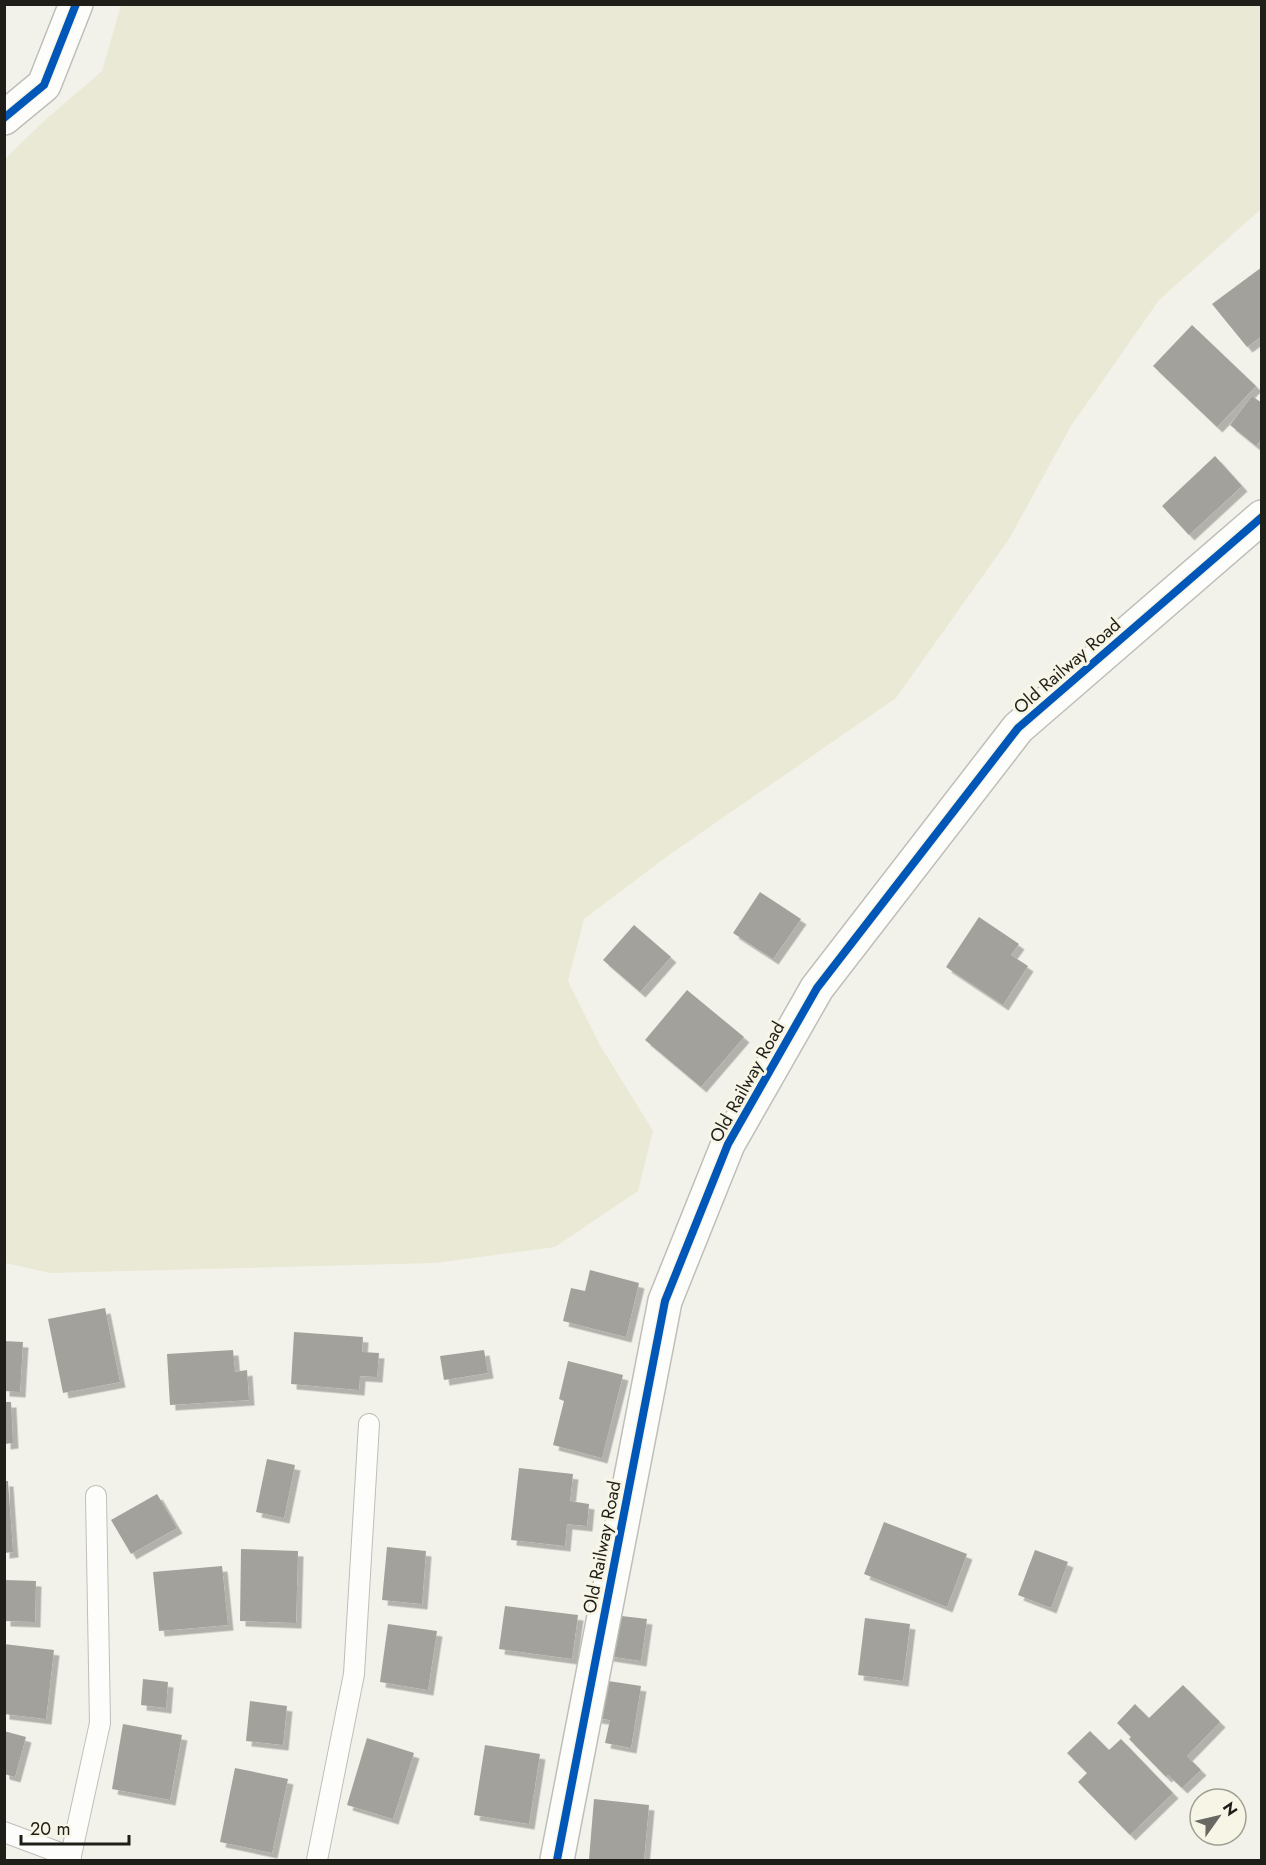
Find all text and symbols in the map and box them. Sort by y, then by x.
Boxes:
street label: Old Railway Road [1008,612,1126,720]
street label: Old Railway Road [703,1017,791,1147]
street label: Old Railway Road [576,1478,628,1616]
north arrow [1188,1787,1248,1847]
text: N [1217,1797,1243,1821]
scale bar [21,1808,129,1846]
text: 20 m [30,1816,70,1842]

